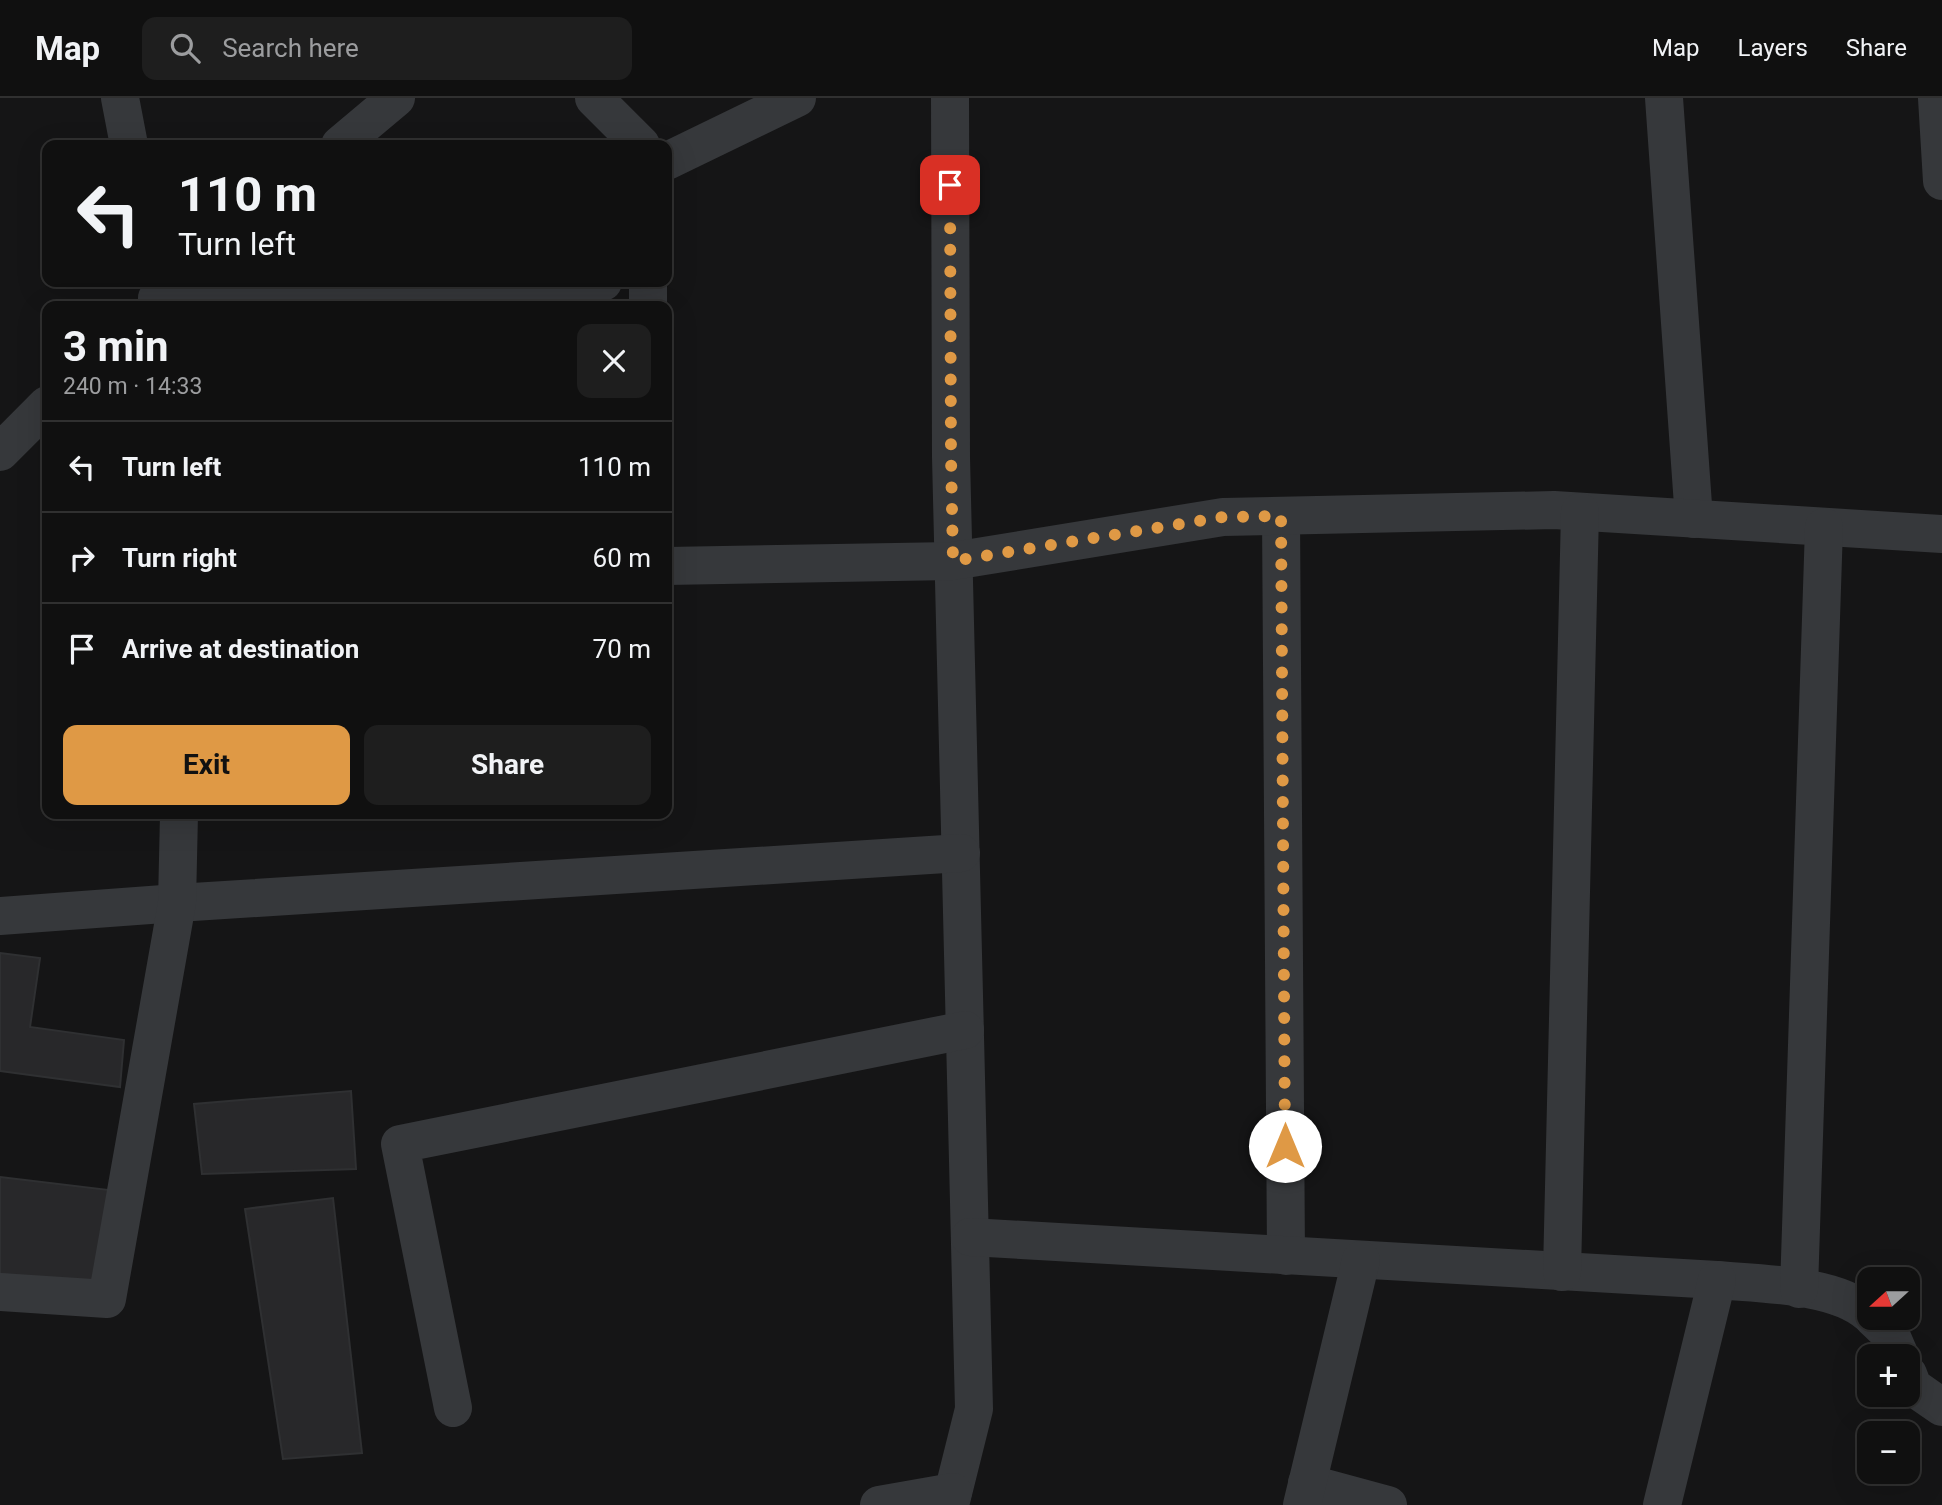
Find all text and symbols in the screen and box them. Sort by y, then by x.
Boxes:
search box [142,17,632,80]
text: Map [35,29,100,68]
icon: search [166,29,204,67]
text: Search here [222,33,359,63]
text: Map [1652,34,1700,62]
text: Layers [1738,34,1808,62]
text: Share [1846,34,1907,62]
pin [920,155,980,215]
text: 110 m [178,166,317,223]
icon: arrive [931,166,969,204]
icon: left [63,168,154,259]
text: Turn left [178,225,296,263]
text: 3 min [63,322,169,371]
button: close [577,324,651,398]
text: 240 m · 14:33 [63,373,202,400]
icon: left [63,448,101,486]
text: Turn left [122,452,221,482]
text: 110 m [578,452,651,482]
icon: right [63,539,101,577]
text: Turn right [122,543,237,573]
text: 60 m [593,543,651,573]
icon: arrive [63,630,101,668]
text: Arrive at destination [122,634,359,664]
text: 70 m [593,634,651,664]
button: Exit [63,725,350,805]
button: Share [364,725,651,805]
position arrow [1248,1109,1322,1183]
north arrow [1857,1267,1920,1330]
map controls [1857,1267,1920,1484]
button: + [1857,1344,1920,1407]
button: − [1857,1421,1920,1484]

